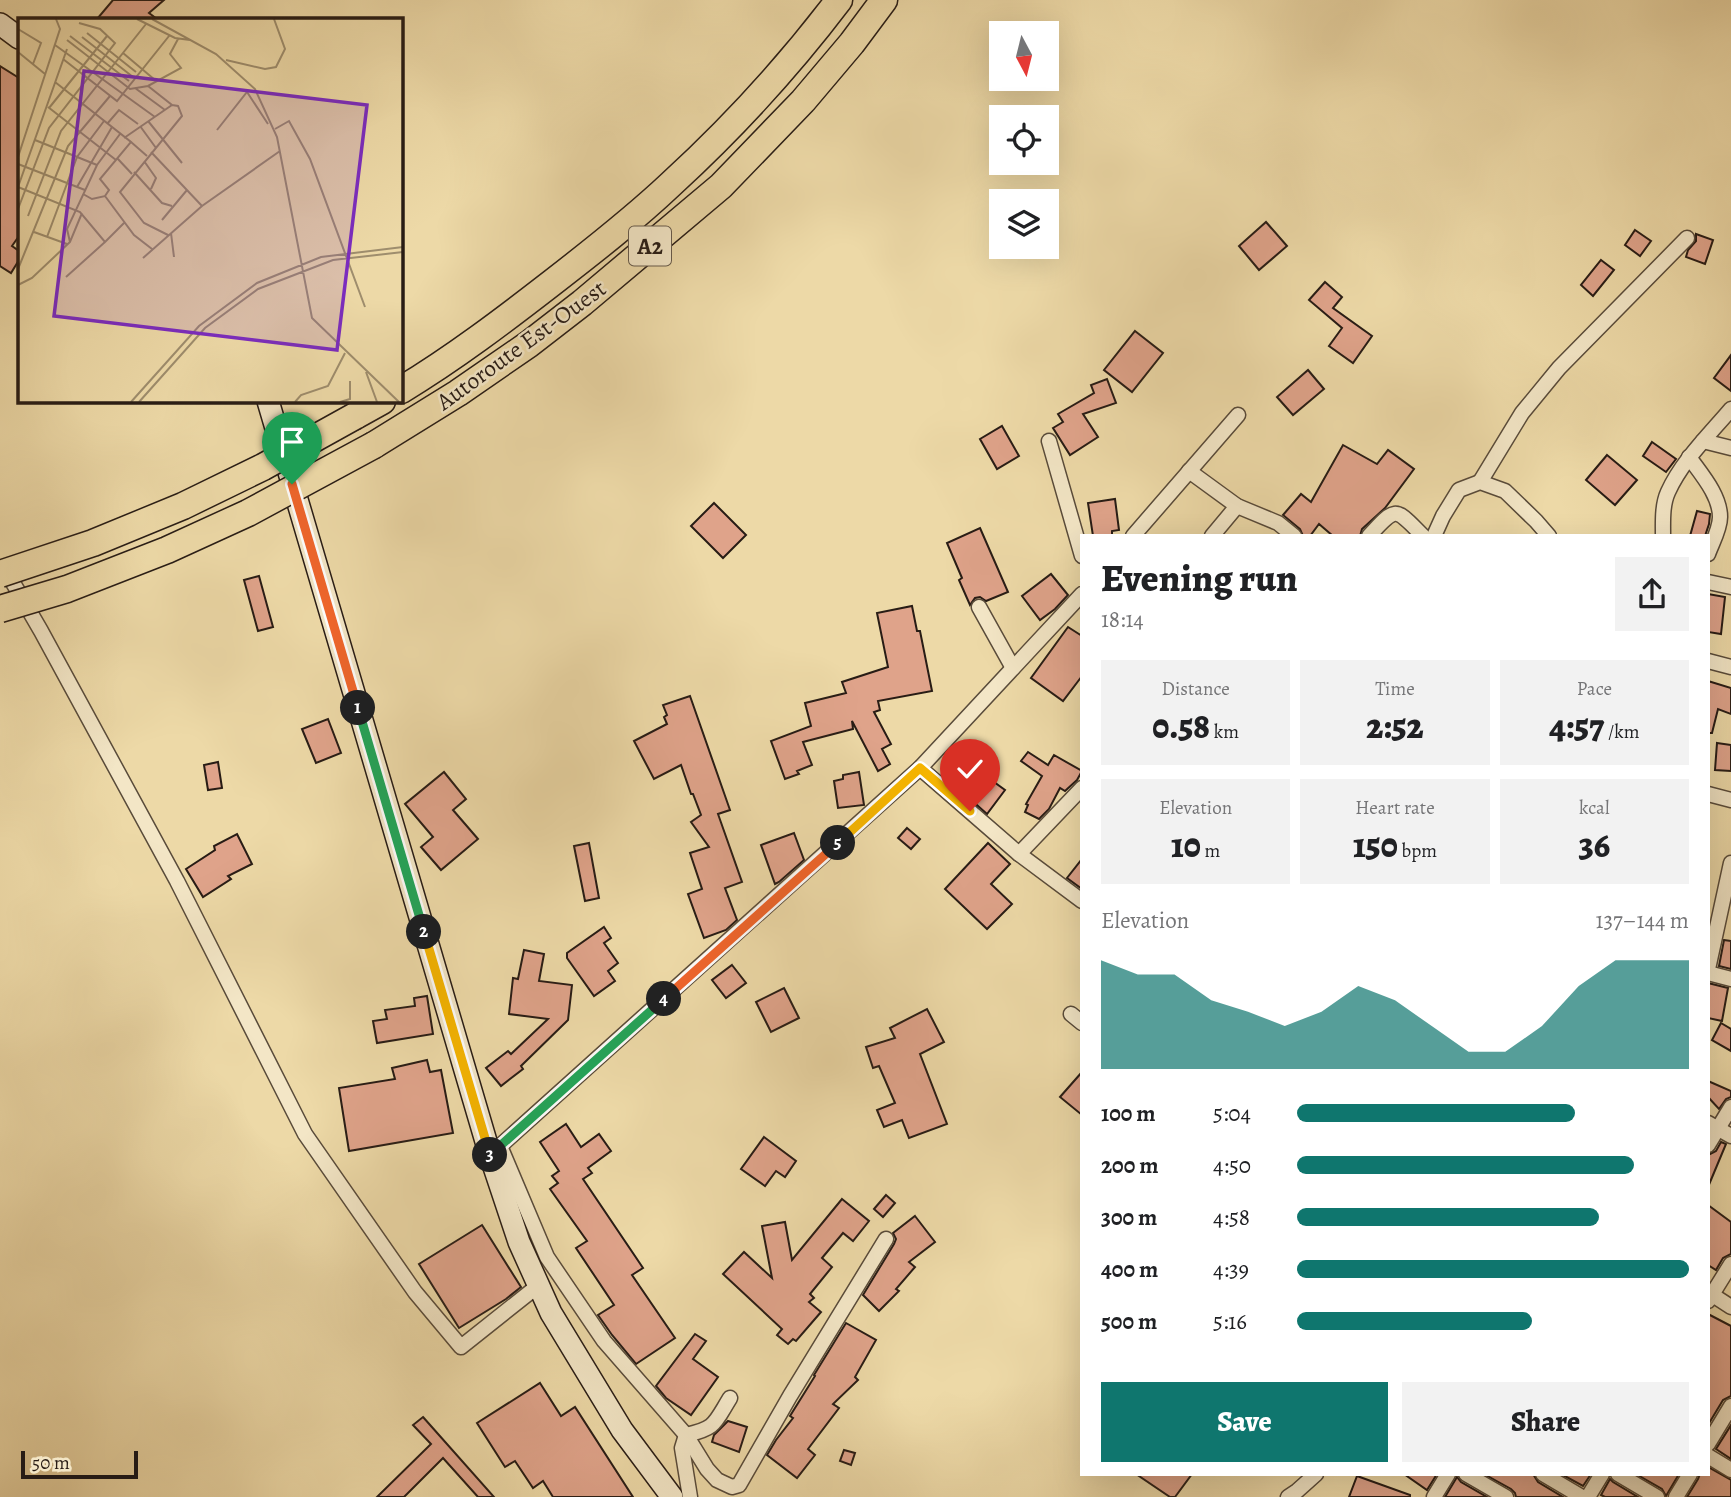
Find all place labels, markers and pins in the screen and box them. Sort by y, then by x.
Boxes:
pin [262,412,322,484]
pin: 1 [340,690,376,726]
pin [940,739,1000,811]
pin: 5 [820,826,856,860]
pin: 2 [406,914,442,950]
pin: 4 [646,982,682,1016]
pin: 3 [472,1138,508,1172]

